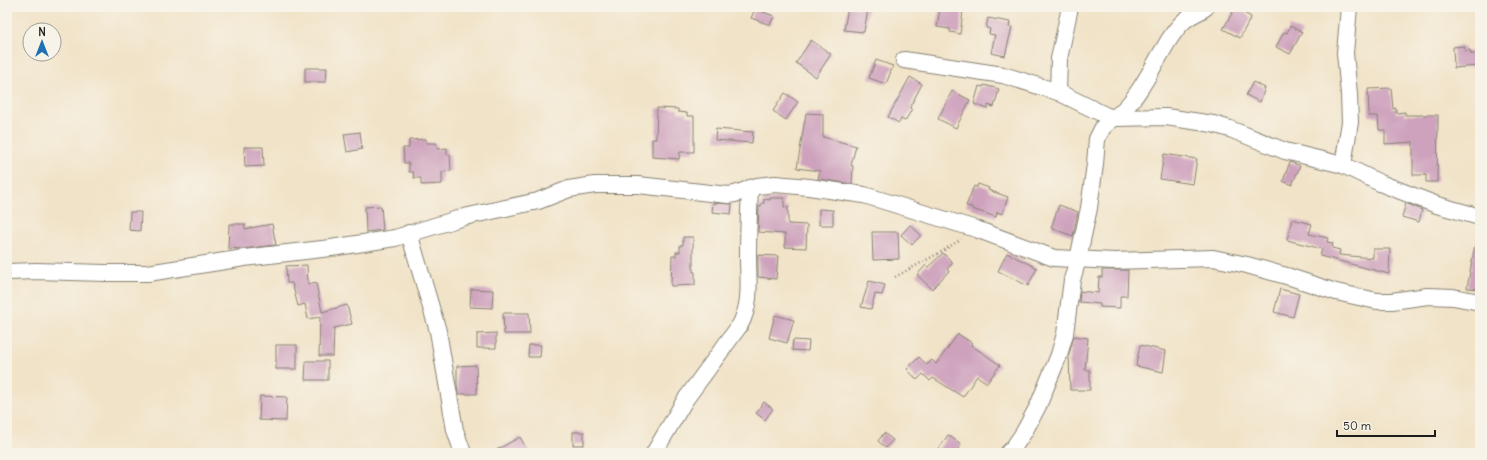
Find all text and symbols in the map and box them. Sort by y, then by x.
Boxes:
north arrow [22,22,62,62]
text: N [38,25,46,39]
scale bar [1337,412,1435,438]
text: 50 m [1343,418,1372,433]

